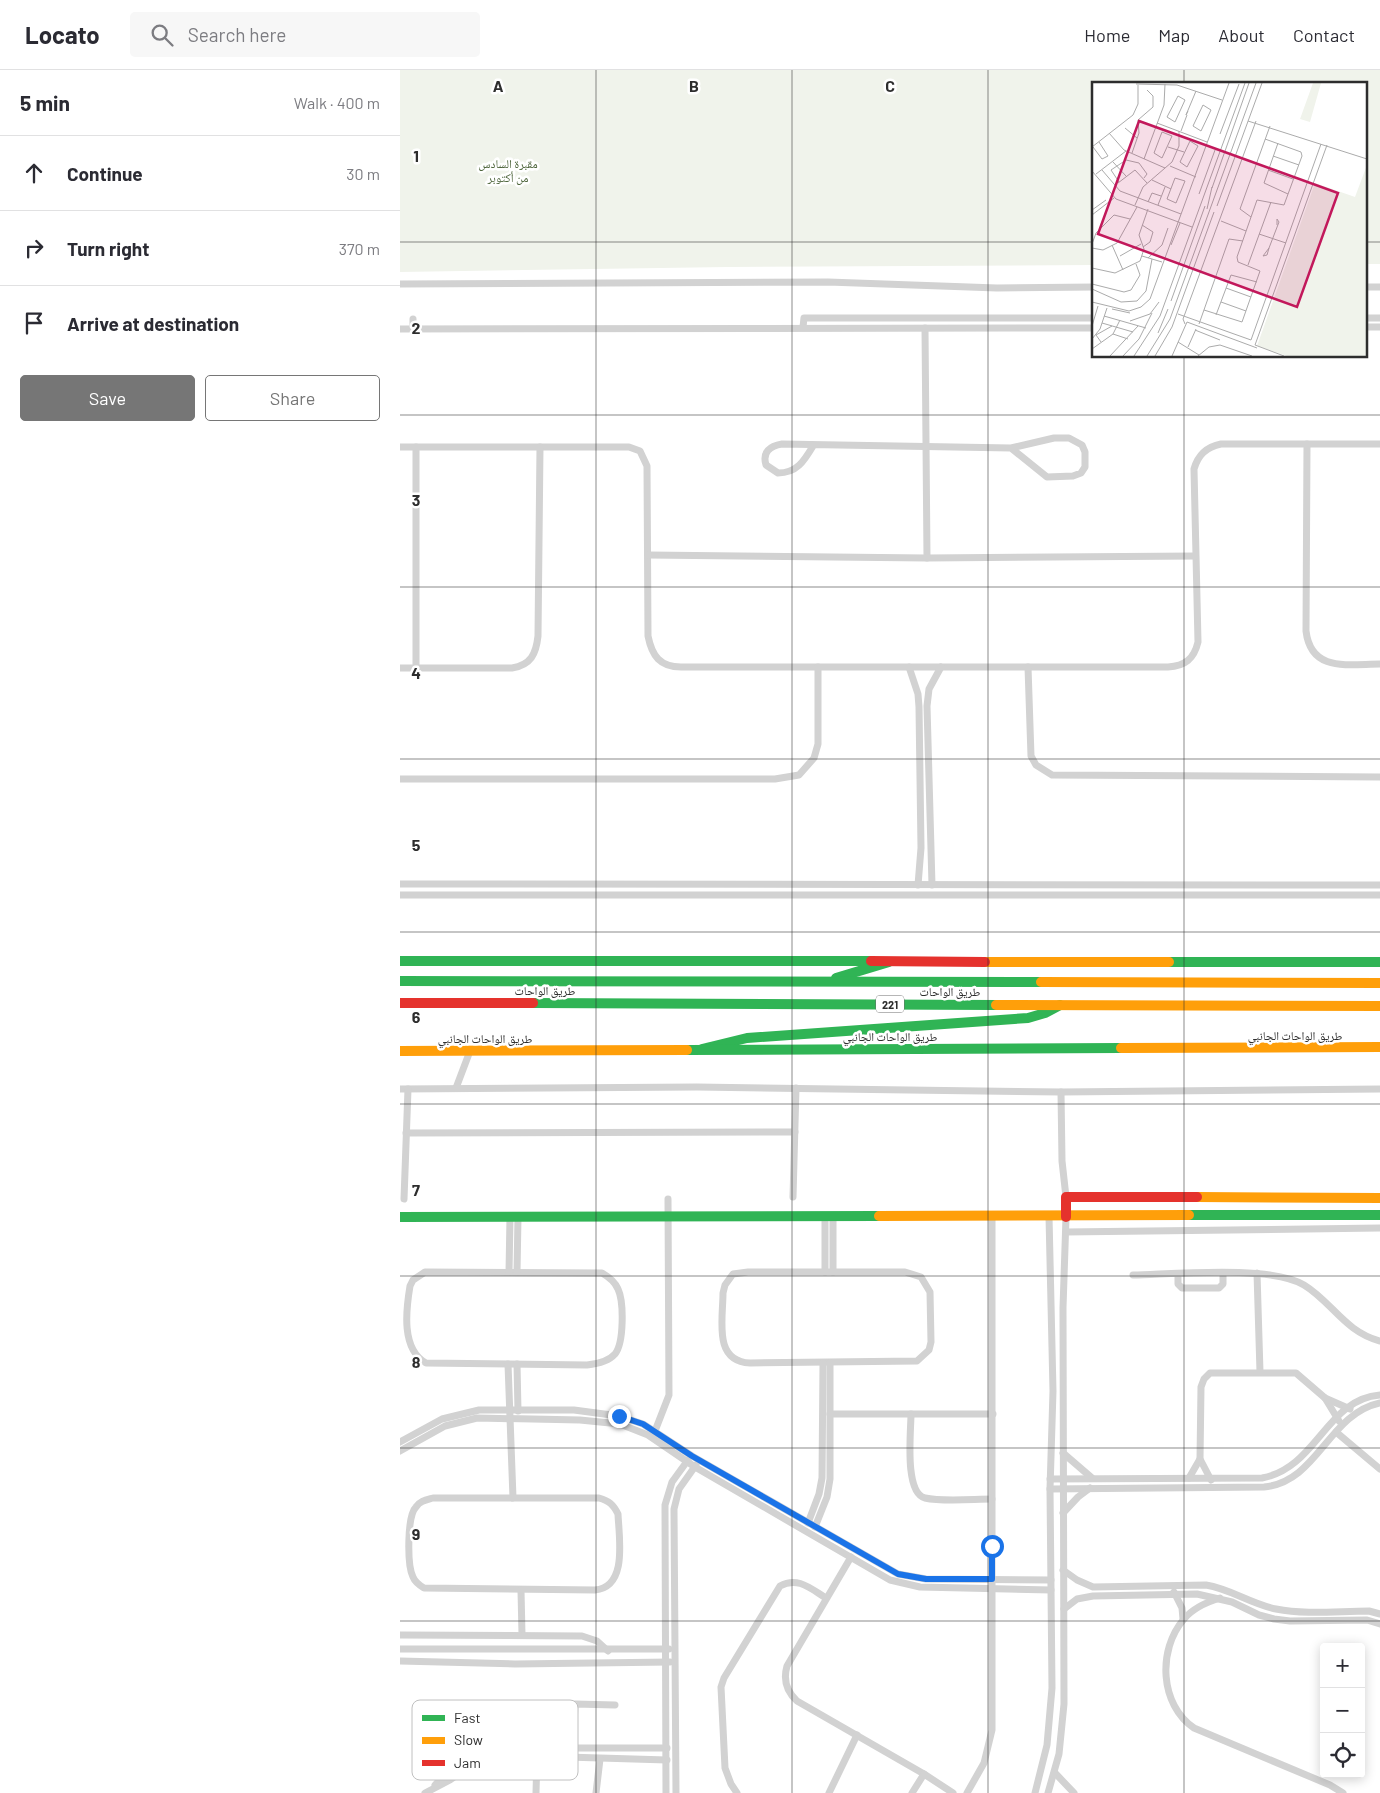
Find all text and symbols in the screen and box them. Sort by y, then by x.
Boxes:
search box [130,12,480,57]
text: Locato [25,20,100,49]
icon: search [148,21,176,49]
text: Search here [188,23,286,46]
text: Home [1084,24,1130,46]
text: Map [1158,24,1190,46]
text: About [1218,24,1265,46]
text: Contact [1293,24,1355,46]
text: A [493,76,504,95]
text: B [689,76,699,95]
text: C [885,76,895,95]
inset map [1092,82,1368,358]
text: 5 min [20,90,70,115]
text: Walk · 400 m [294,93,380,112]
text: 1 [413,146,419,165]
park label: مقبرة السادس من أكتوبر [478,156,538,185]
icon: ahead [20,159,48,187]
text: Continue [67,162,143,185]
text: 30 m [346,164,380,183]
icon: right [20,234,48,262]
text: Turn right [67,237,149,260]
text: 370 m [339,239,380,258]
icon: arrive [20,309,48,337]
text: Arrive at destination [67,312,239,335]
text: 2 [412,318,421,337]
button: Save [20,375,195,421]
button: Share [205,375,380,421]
text: 3 [412,490,420,509]
text: 4 [411,663,421,682]
text: 5 [412,835,421,854]
street label: طريق الواحات [515,983,575,998]
street label: طريق الواحات [920,984,980,999]
road number: 221 [876,996,904,1012]
text: 6 [412,1007,421,1026]
street label: طريق الواحات الجانبي [1248,1028,1342,1046]
street label: طريق الواحات الجانبي [843,1029,937,1047]
street label: طريق الواحات الجانبي [438,1031,532,1049]
text: 7 [412,1180,420,1199]
text: 8 [412,1352,421,1371]
route end [608,1405,631,1428]
text: 9 [412,1524,420,1543]
route start [981,1535,1004,1558]
map controls [1320,1643,1365,1778]
button: + [1320,1643,1365,1688]
button: − [1320,1688,1365,1733]
legend [412,1700,578,1780]
text: Fast [454,1709,480,1726]
text: Slow [454,1731,483,1748]
button: locate [1320,1733,1365,1778]
text: Jam [454,1754,481,1771]

